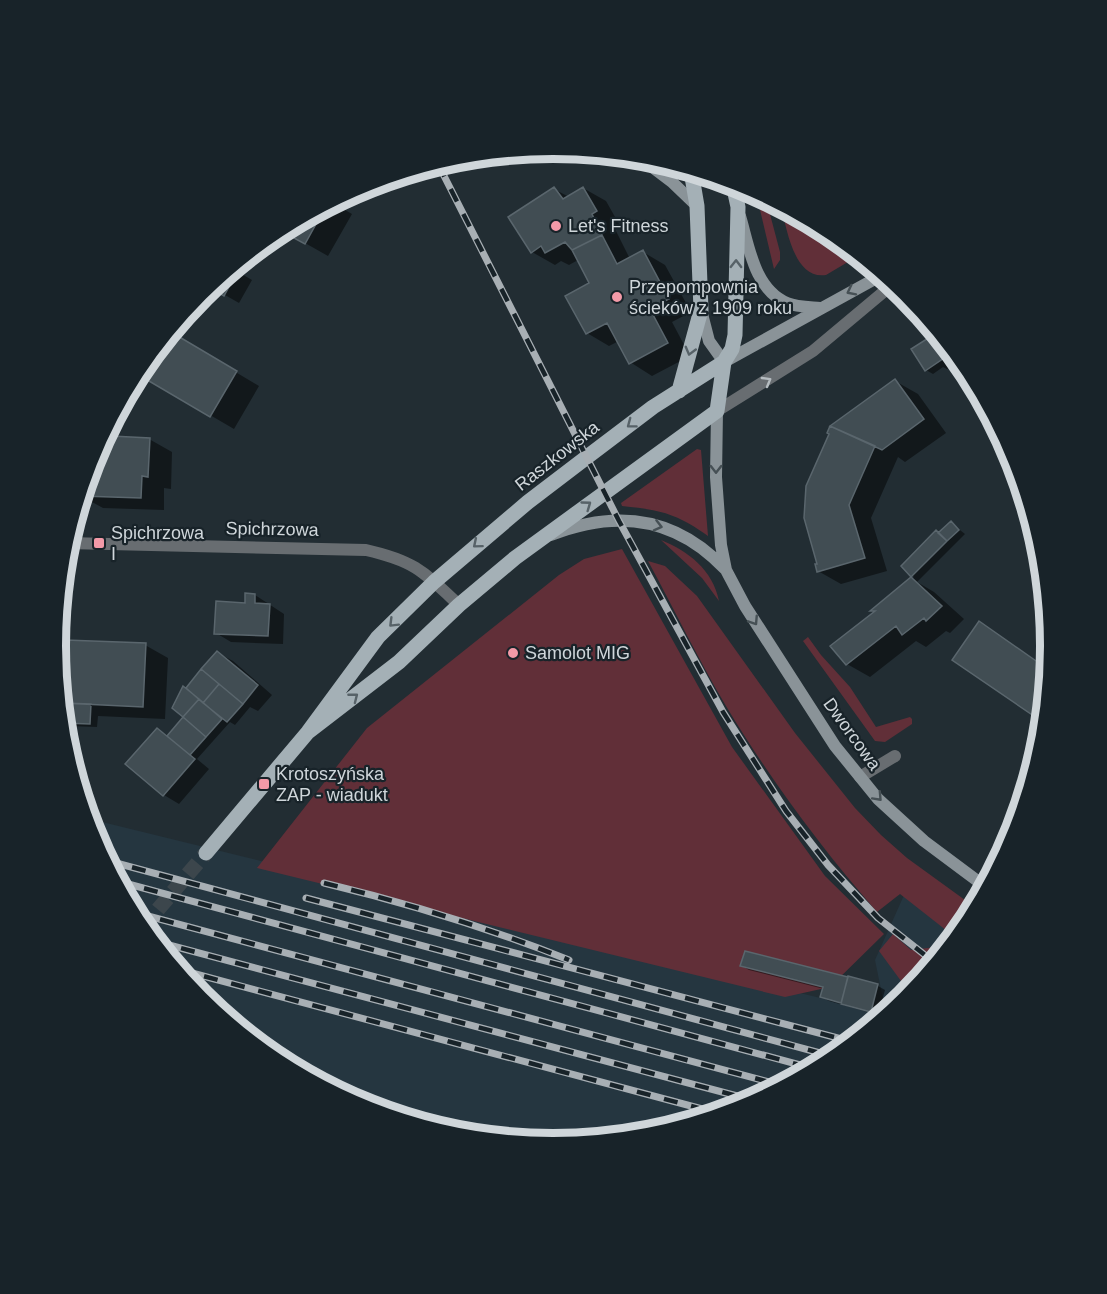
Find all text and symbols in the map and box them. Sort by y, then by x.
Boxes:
place label: Let's Fitness [568,216,668,236]
marker: Let's Fitness [549,219,563,233]
one-way arrow [730,259,743,268]
place label: Przepompownia ścieków z 1909 roku [629,277,792,318]
one-way arrow [847,284,857,295]
marker: Przepompownia ścieków z 1909 roku [610,290,624,304]
one-way arrow [684,345,697,355]
one-way arrow [761,376,771,388]
street label: Raszkowska [511,416,604,495]
one-way arrow [626,417,637,428]
one-way arrow [710,465,722,474]
one-way arrow [580,501,591,512]
street label: Spichrzowa [225,518,320,540]
one-way arrow [653,518,663,531]
place label: Spichrzowa I [111,523,205,564]
marker: Spichrzowa I [92,536,106,550]
one-way arrow [473,537,484,548]
one-way arrow [747,614,758,625]
one-way arrow [389,615,400,626]
place label: Samolot MIG [525,643,630,663]
marker: Samolot MIG [506,646,520,660]
one-way arrow [347,693,358,704]
street label: Dworcowa [819,694,885,775]
place label: Krotoszyńska ZAP - wiadukt [276,764,388,805]
marker: Krotoszyńska ZAP - wiadukt [257,777,271,791]
one-way arrow [871,791,882,801]

